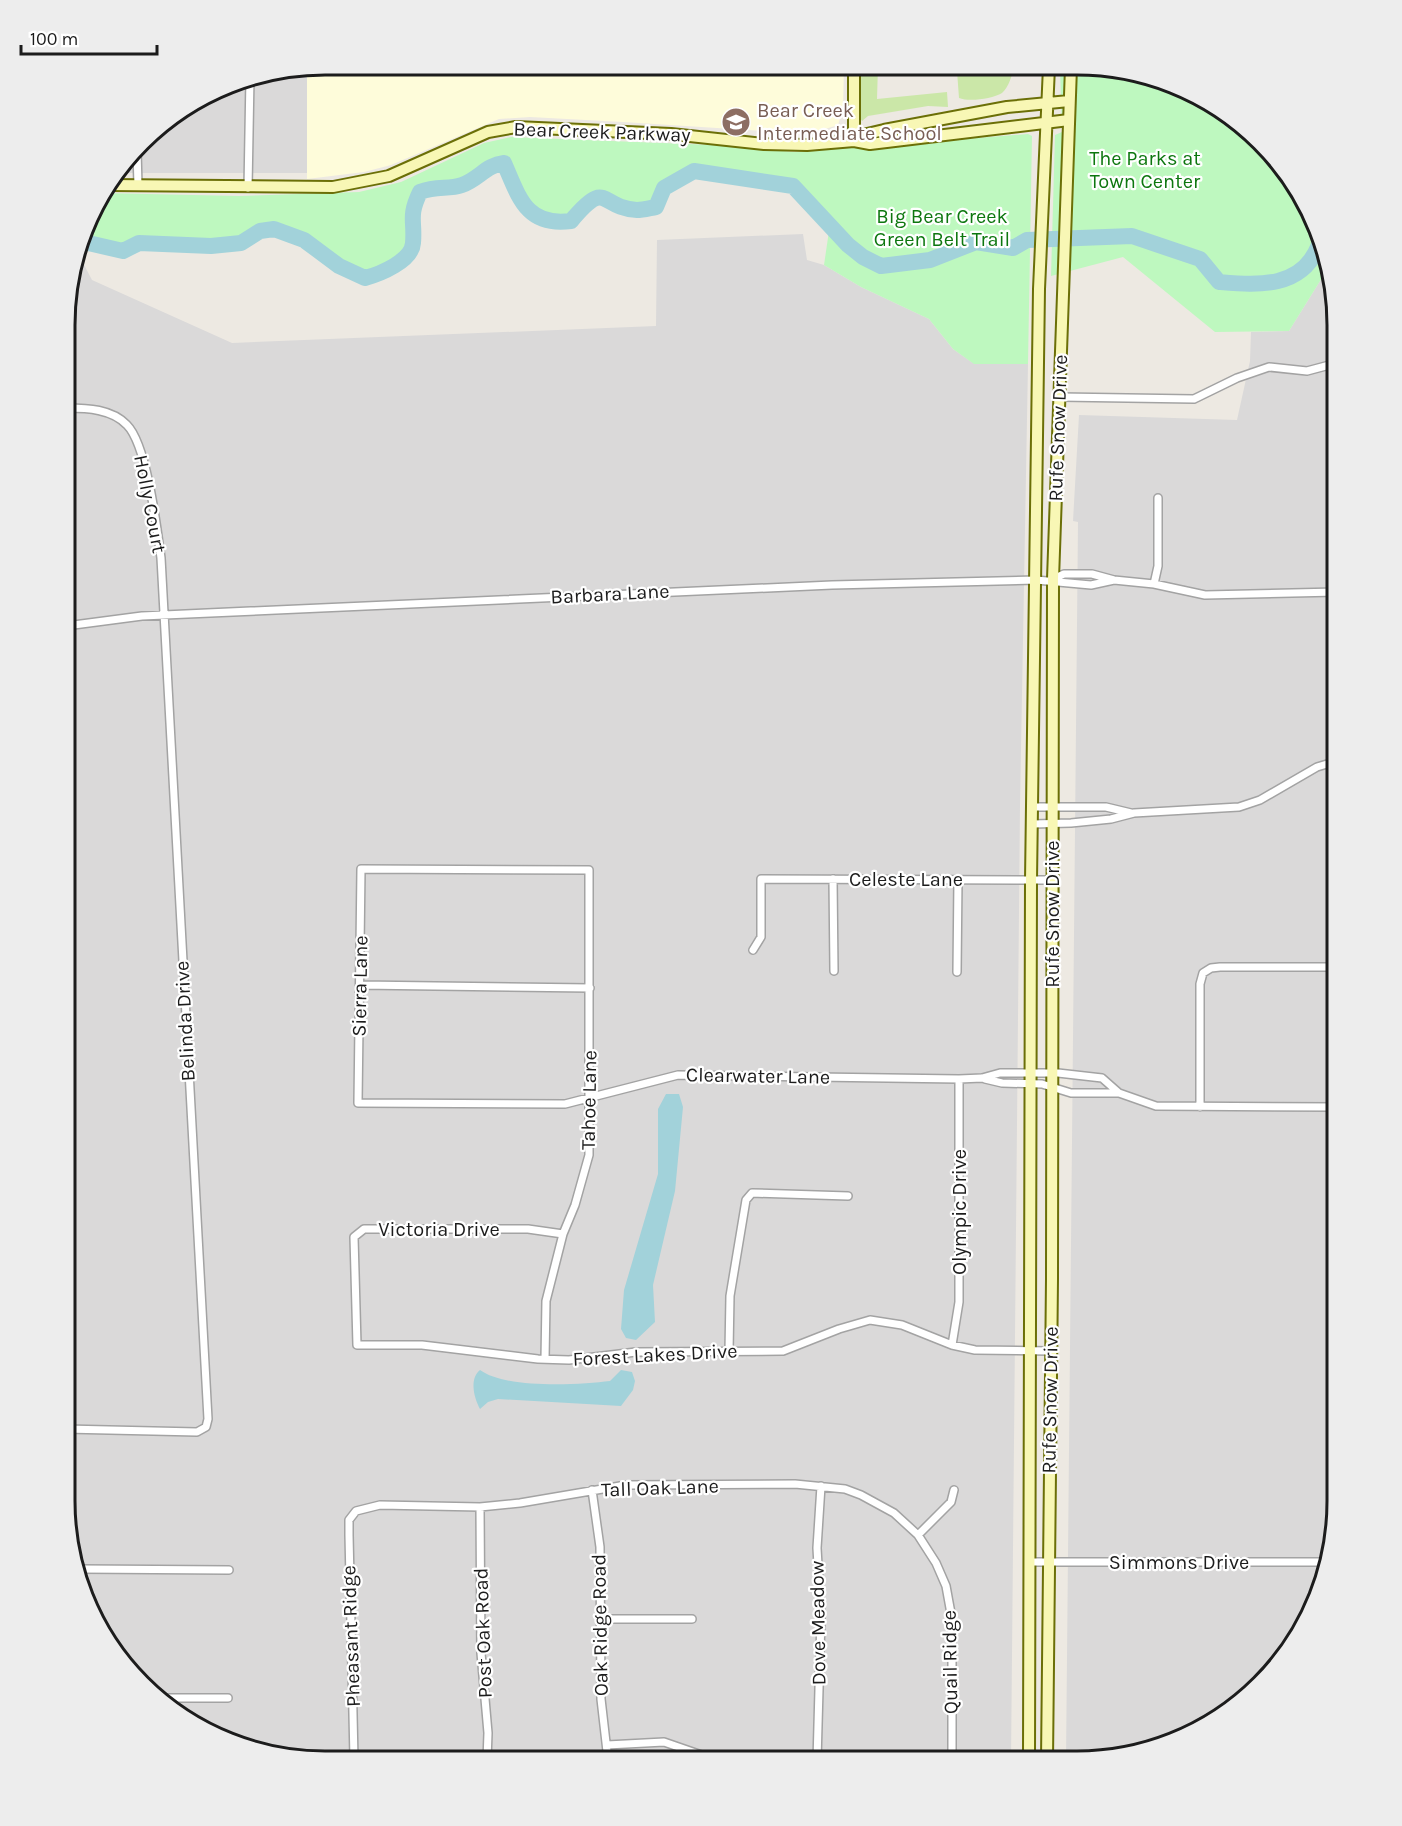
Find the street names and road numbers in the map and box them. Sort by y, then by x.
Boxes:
street label: Bear Creek Parkway [513,117,691,147]
street label: Rufe Snow Drive [1044,354,1072,502]
street label: Holly Court [129,453,171,556]
street label: Barbara Lane [550,579,670,609]
street label: Rufe Snow Drive [1041,840,1064,988]
street label: Celeste Lane [849,868,963,891]
street label: Sierra Lane [348,935,372,1037]
street label: Belinda Drive [170,960,200,1082]
street label: Tahoe Lane [577,1050,601,1150]
street label: Clearwater Lane [686,1063,830,1089]
street label: Olympic Drive [948,1149,971,1275]
street label: Victoria Drive [378,1218,500,1241]
street label: Rufe Snow Drive [1037,1326,1063,1474]
street label: Forest Lakes Drive [572,1339,738,1371]
street label: Tall Oak Lane [601,1474,719,1502]
street label: Simmons Drive [1109,1551,1249,1574]
street label: Oak Ridge Road [587,1554,613,1696]
street label: Dove Meadow [805,1560,831,1686]
street label: Pheasant Ridge [337,1565,365,1707]
street label: Post Oak Road [469,1567,497,1699]
street label: Quail Ridge [938,1610,962,1714]

